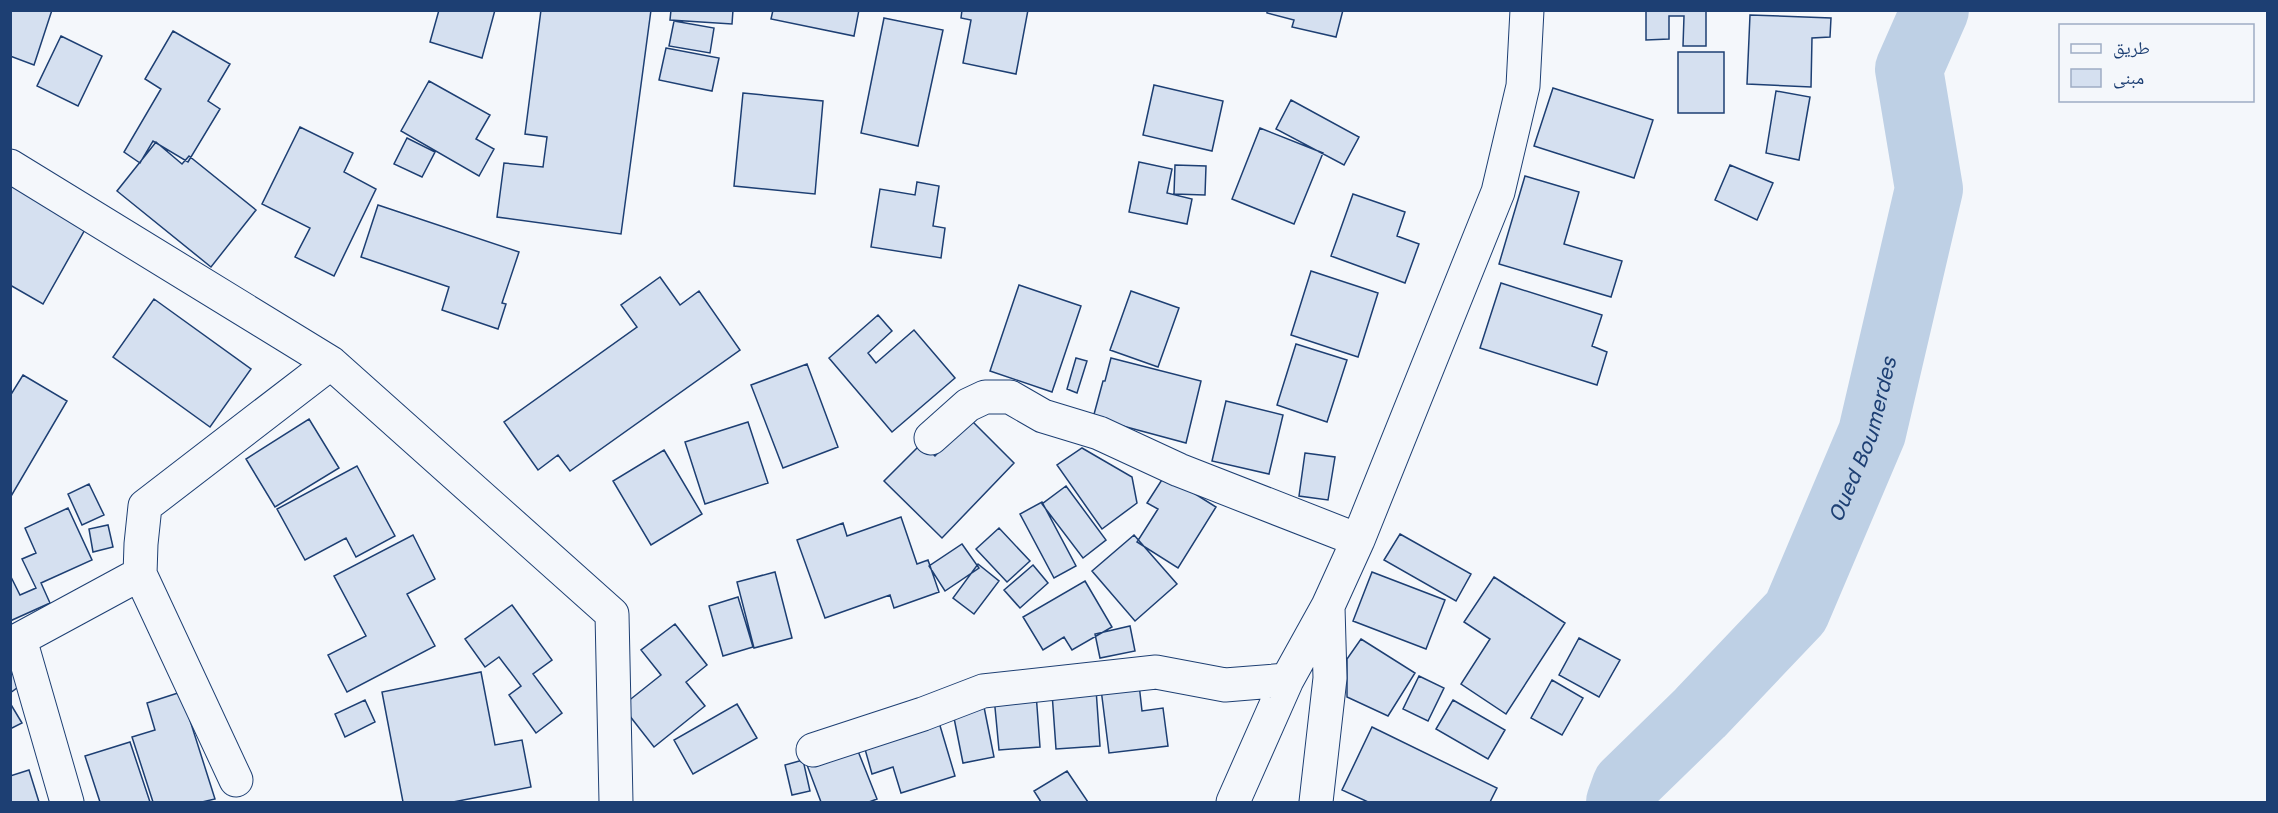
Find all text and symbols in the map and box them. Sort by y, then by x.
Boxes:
legend [2059,24,2254,102]
text: طريق [2113,36,2150,59]
text: مبنى [2113,66,2144,89]
water label: Oued Boumerdes [1822,354,1901,526]

